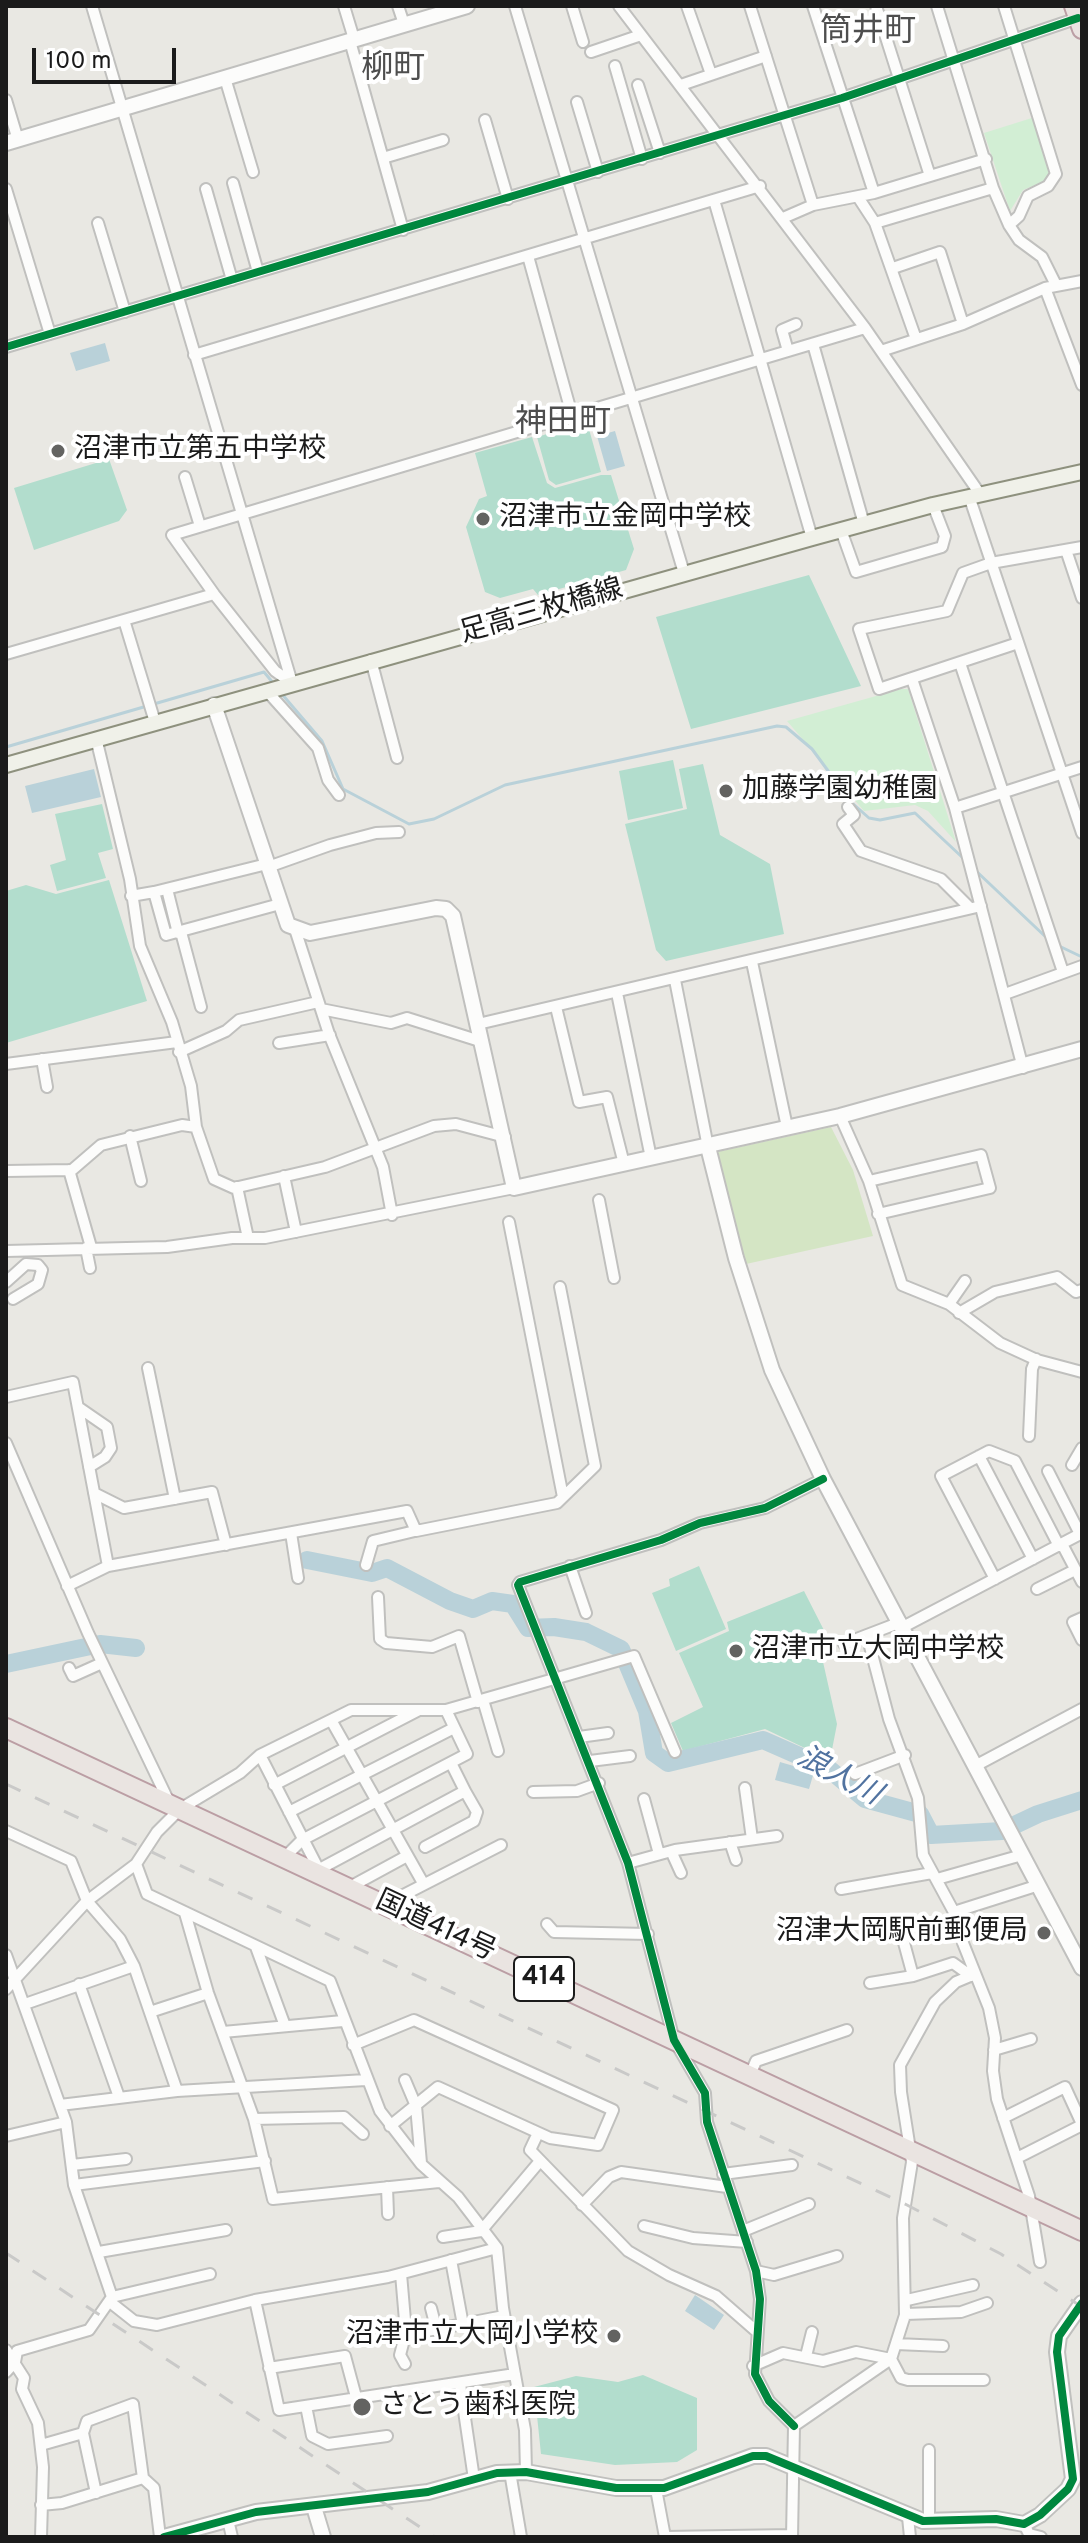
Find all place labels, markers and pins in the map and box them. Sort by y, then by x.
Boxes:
place label: 沼津市立第五中学校 [74,434,326,468]
marker: 沼津市立第五中学校 [49,442,67,460]
place label: 沼津市立金岡中学校 [499,502,751,536]
marker: 沼津市立金岡中学校 [474,510,492,528]
place label: 加藤学園幼稚園 [742,774,938,808]
marker: 加藤学園幼稚園 [717,782,735,800]
place label: 沼津市立大岡中学校 [752,1634,1004,1668]
marker: 沼津市立大岡中学校 [727,1642,745,1660]
place label: 沼津大岡駅前郵便局 [776,1916,1028,1950]
marker: 沼津大岡駅前郵便局 [1035,1924,1053,1942]
place label: 沼津市立大岡小学校 [346,2319,598,2353]
marker: 沼津市立大岡小学校 [605,2327,623,2345]
place label: さとう歯科医院 [380,2390,576,2424]
marker: さとう歯科医院 [351,2396,373,2418]

